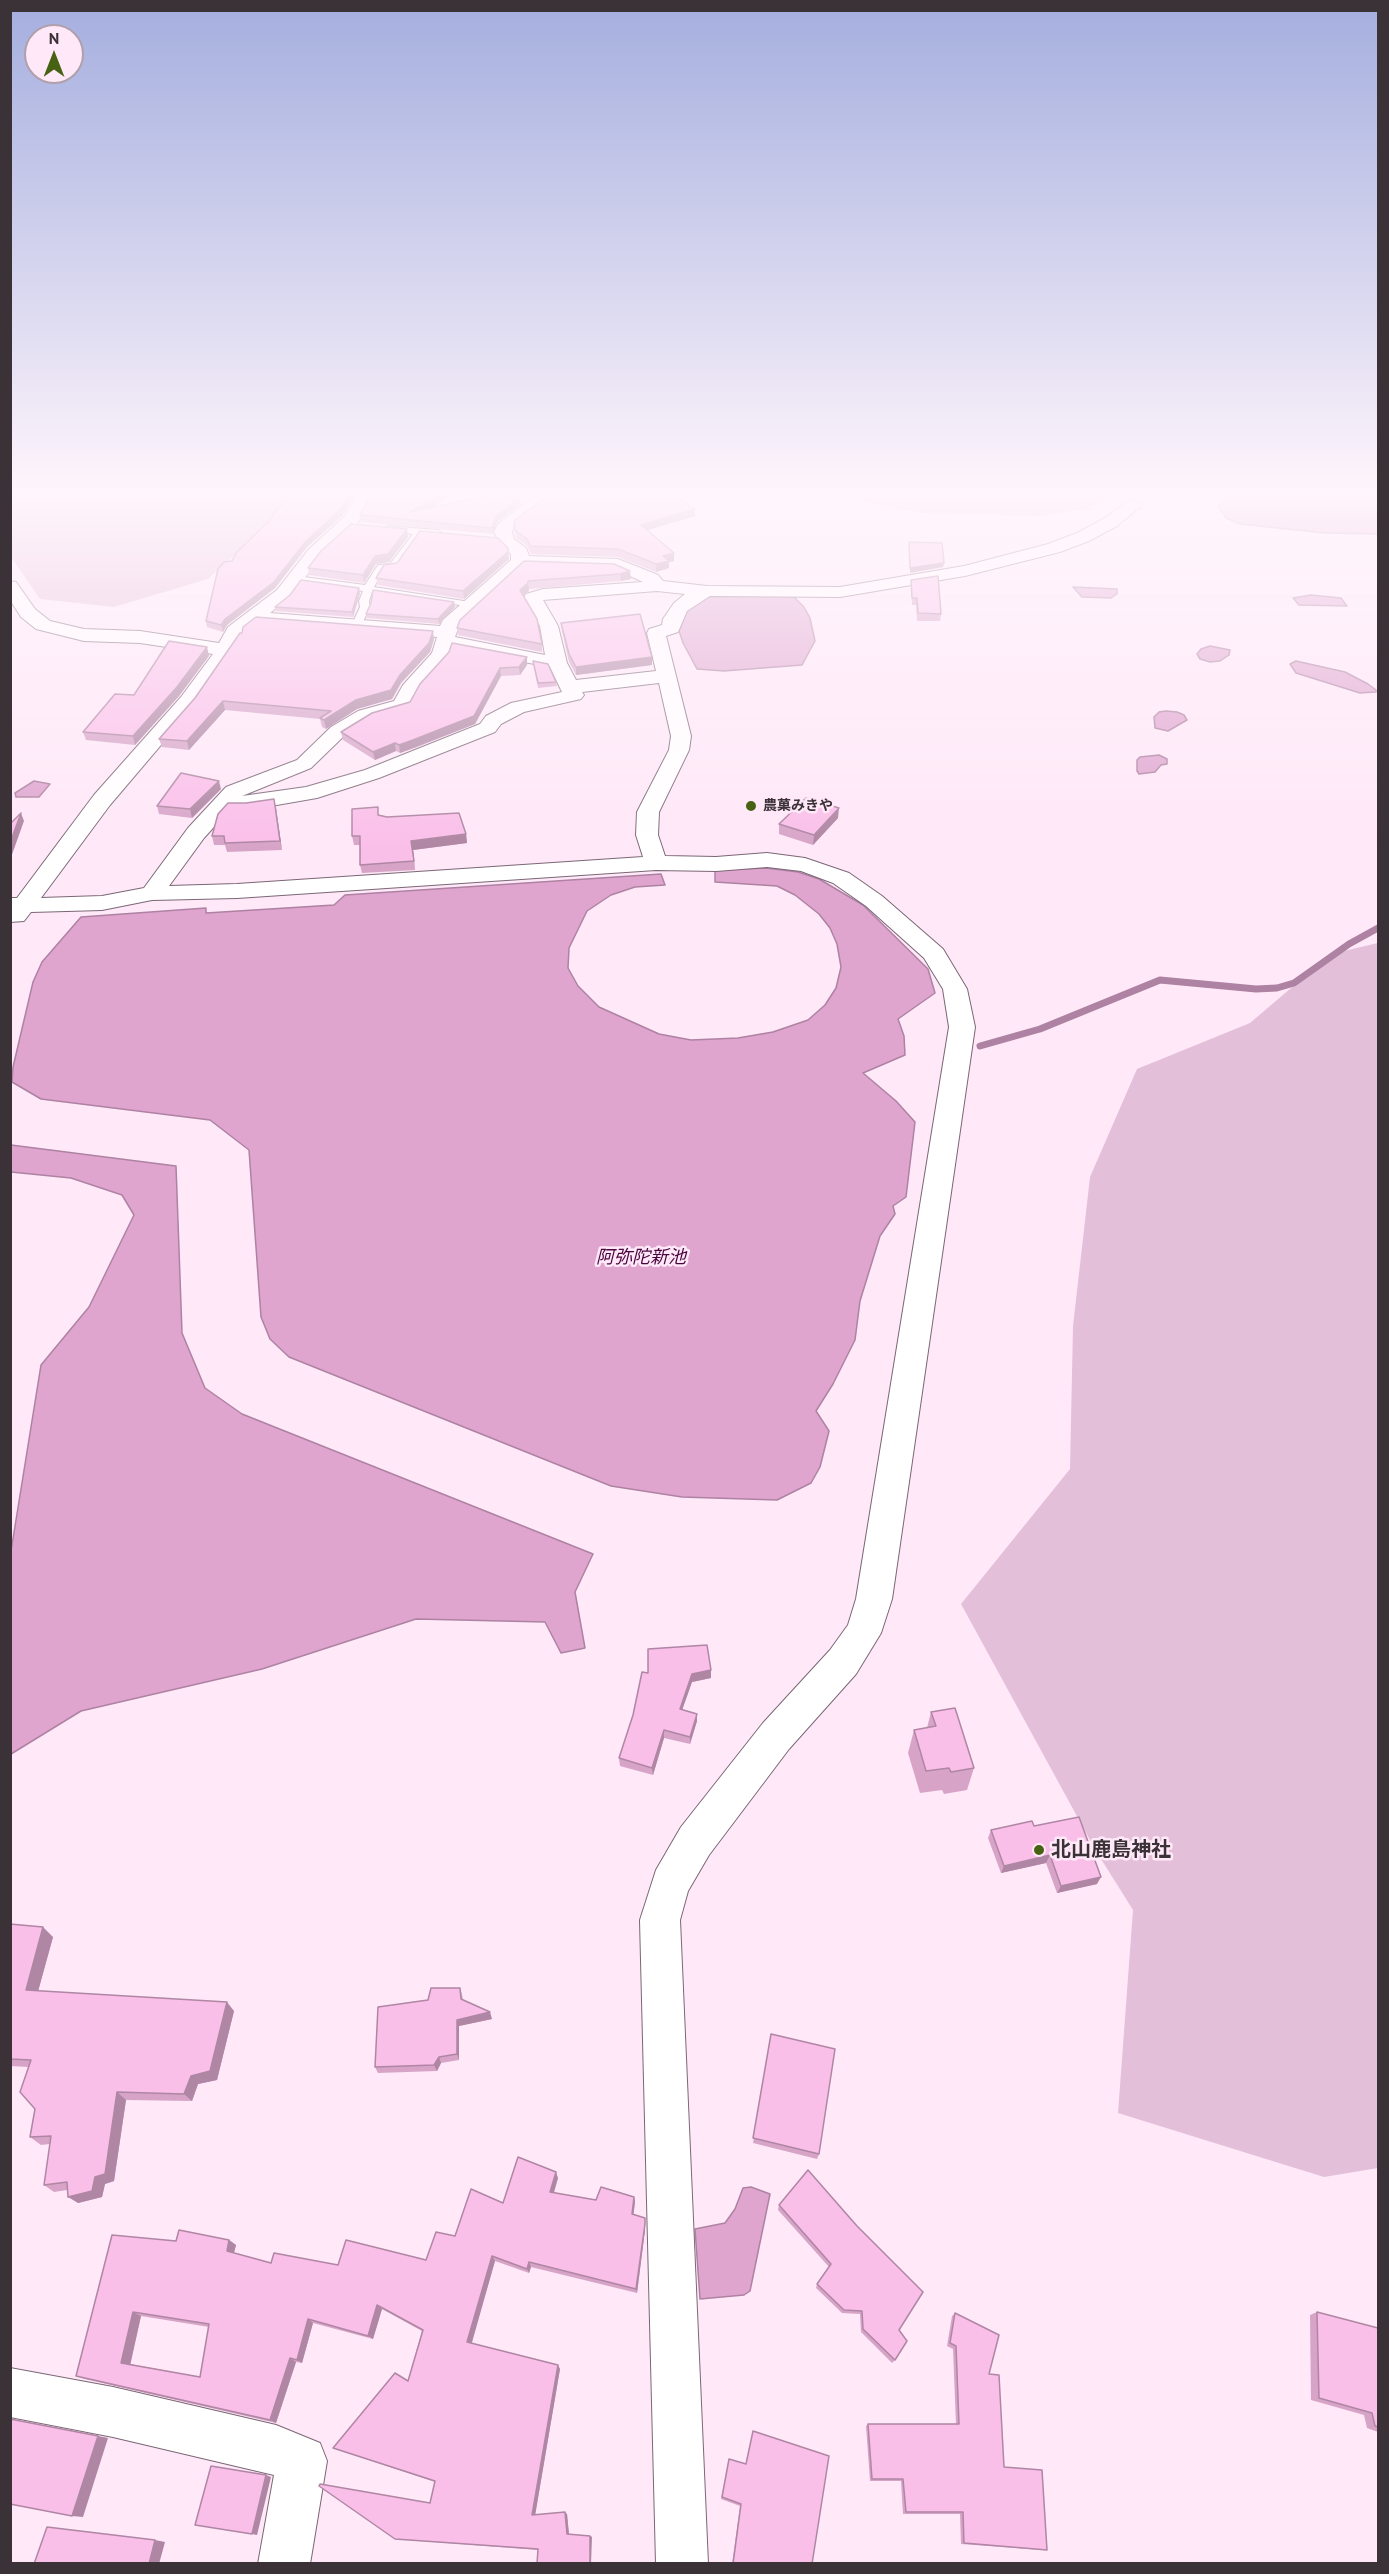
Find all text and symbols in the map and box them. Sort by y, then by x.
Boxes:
north arrow [24,24,84,84]
text: N [49,28,59,48]
place label: 農菓みきや [763,798,833,814]
marker: 農菓みきや [744,799,758,813]
water label: 阿弥陀新池 [596,1247,686,1269]
place label: 北山鹿島神社 [1051,1838,1171,1862]
marker: 北山鹿島神社 [1032,1843,1046,1857]

